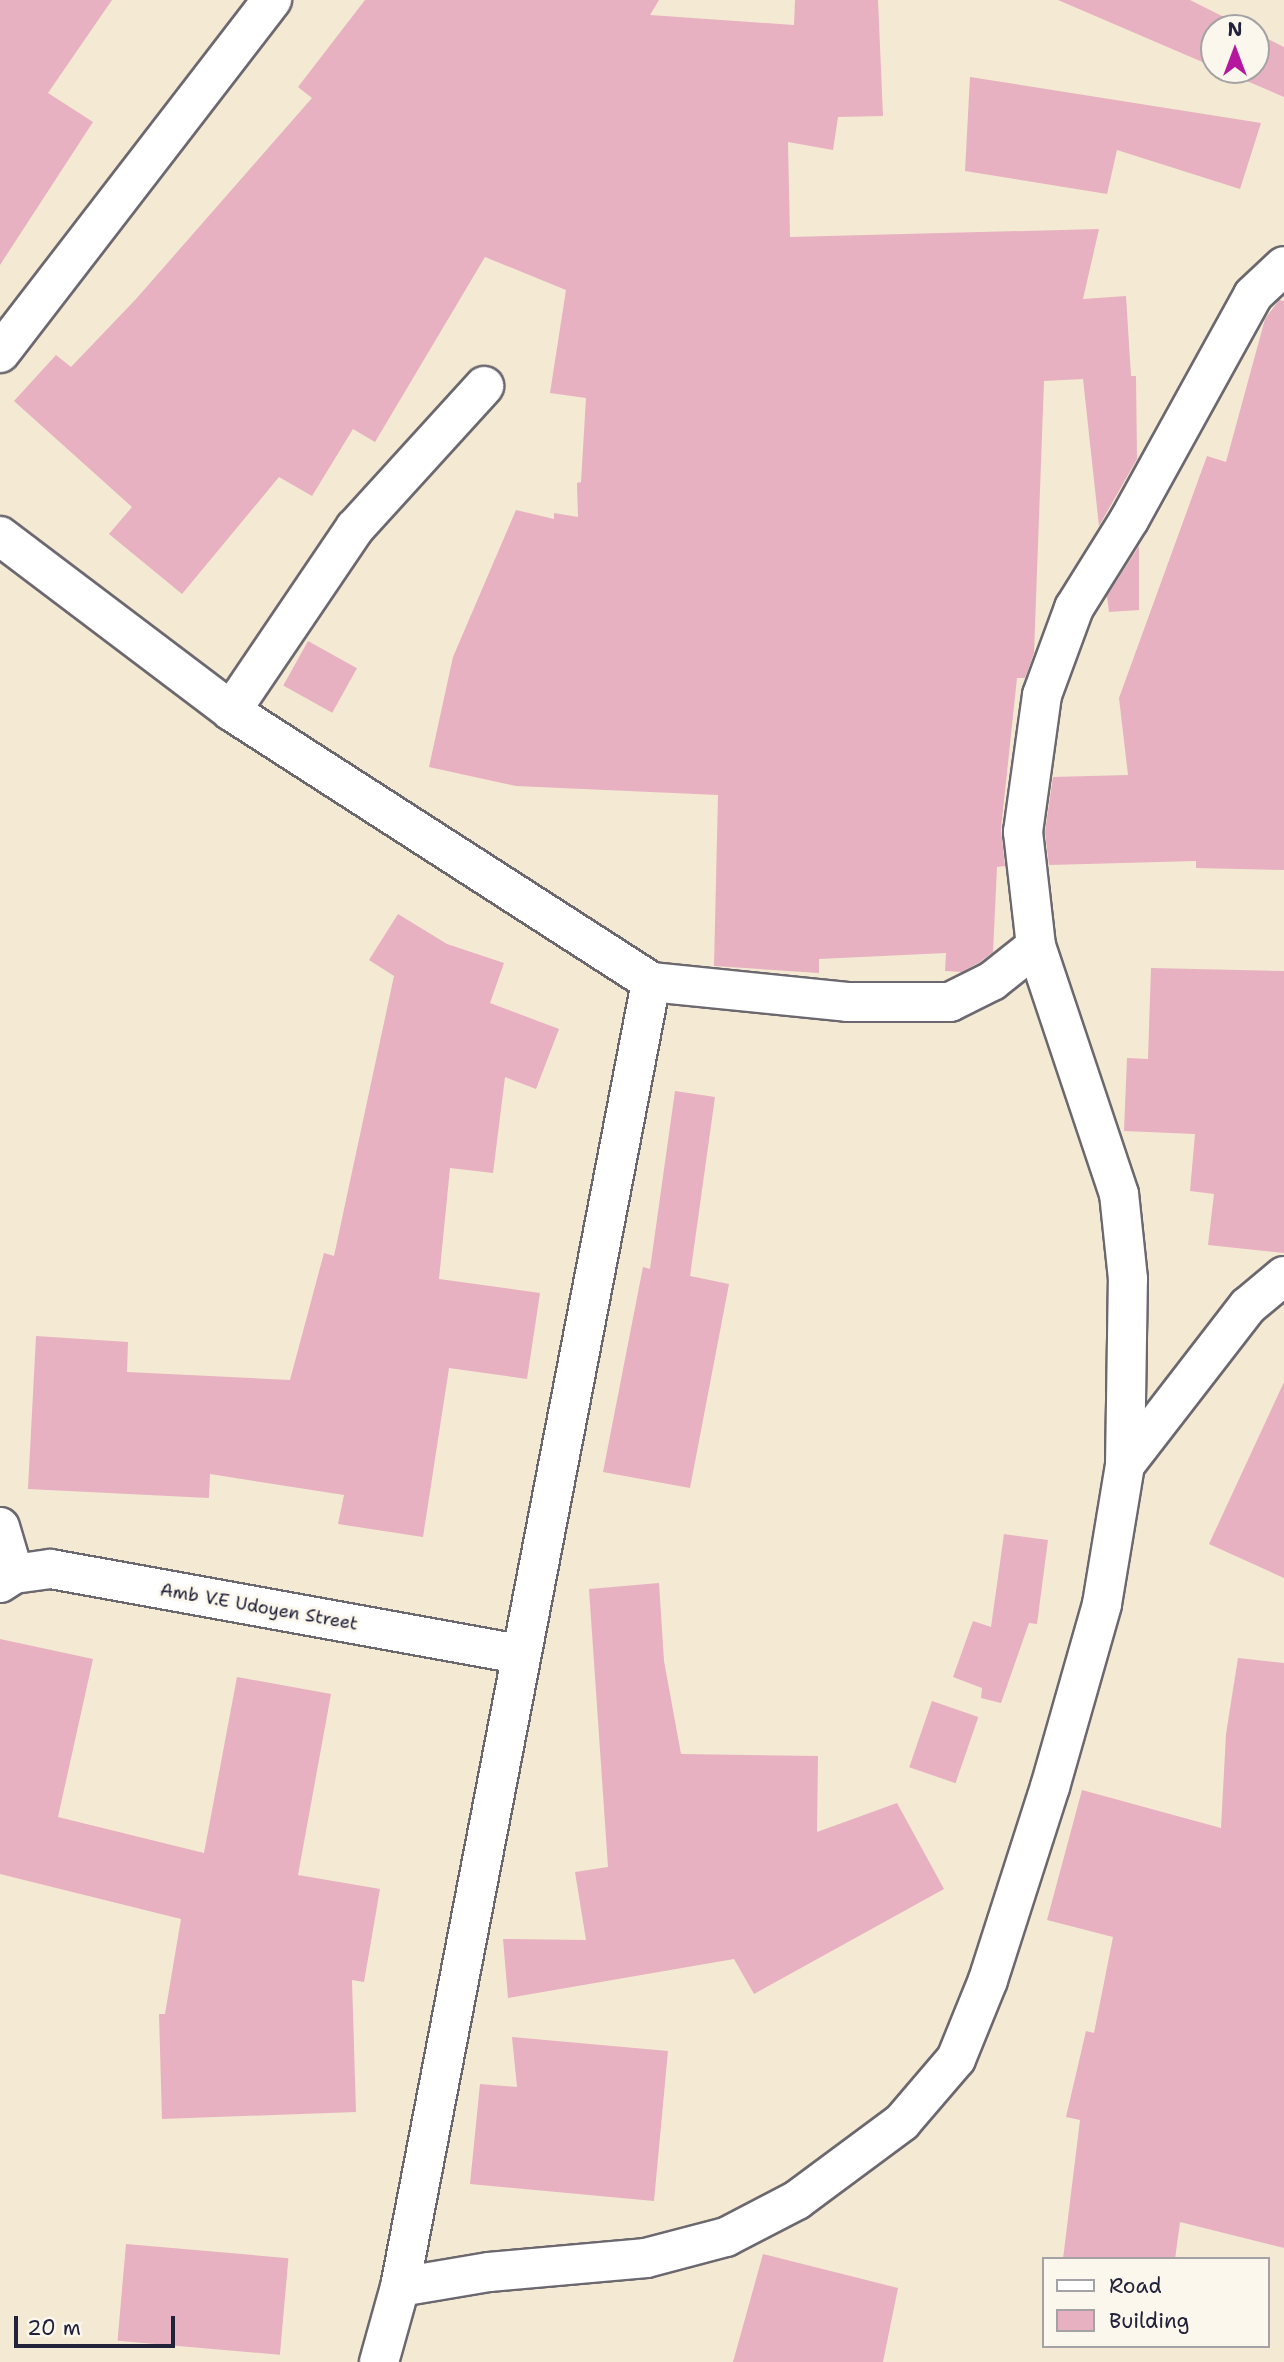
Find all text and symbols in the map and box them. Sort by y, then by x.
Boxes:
north arrow [1200,14,1270,84]
text: N [1227,17,1243,42]
street label: Amb V.E Udoyen Street [158,1579,360,1635]
legend [1042,2257,1270,2348]
text: Road [1109,2272,1162,2300]
scale bar [18,2302,178,2346]
text: Building [1109,2307,1189,2335]
text: 20 m [27,2314,81,2342]

